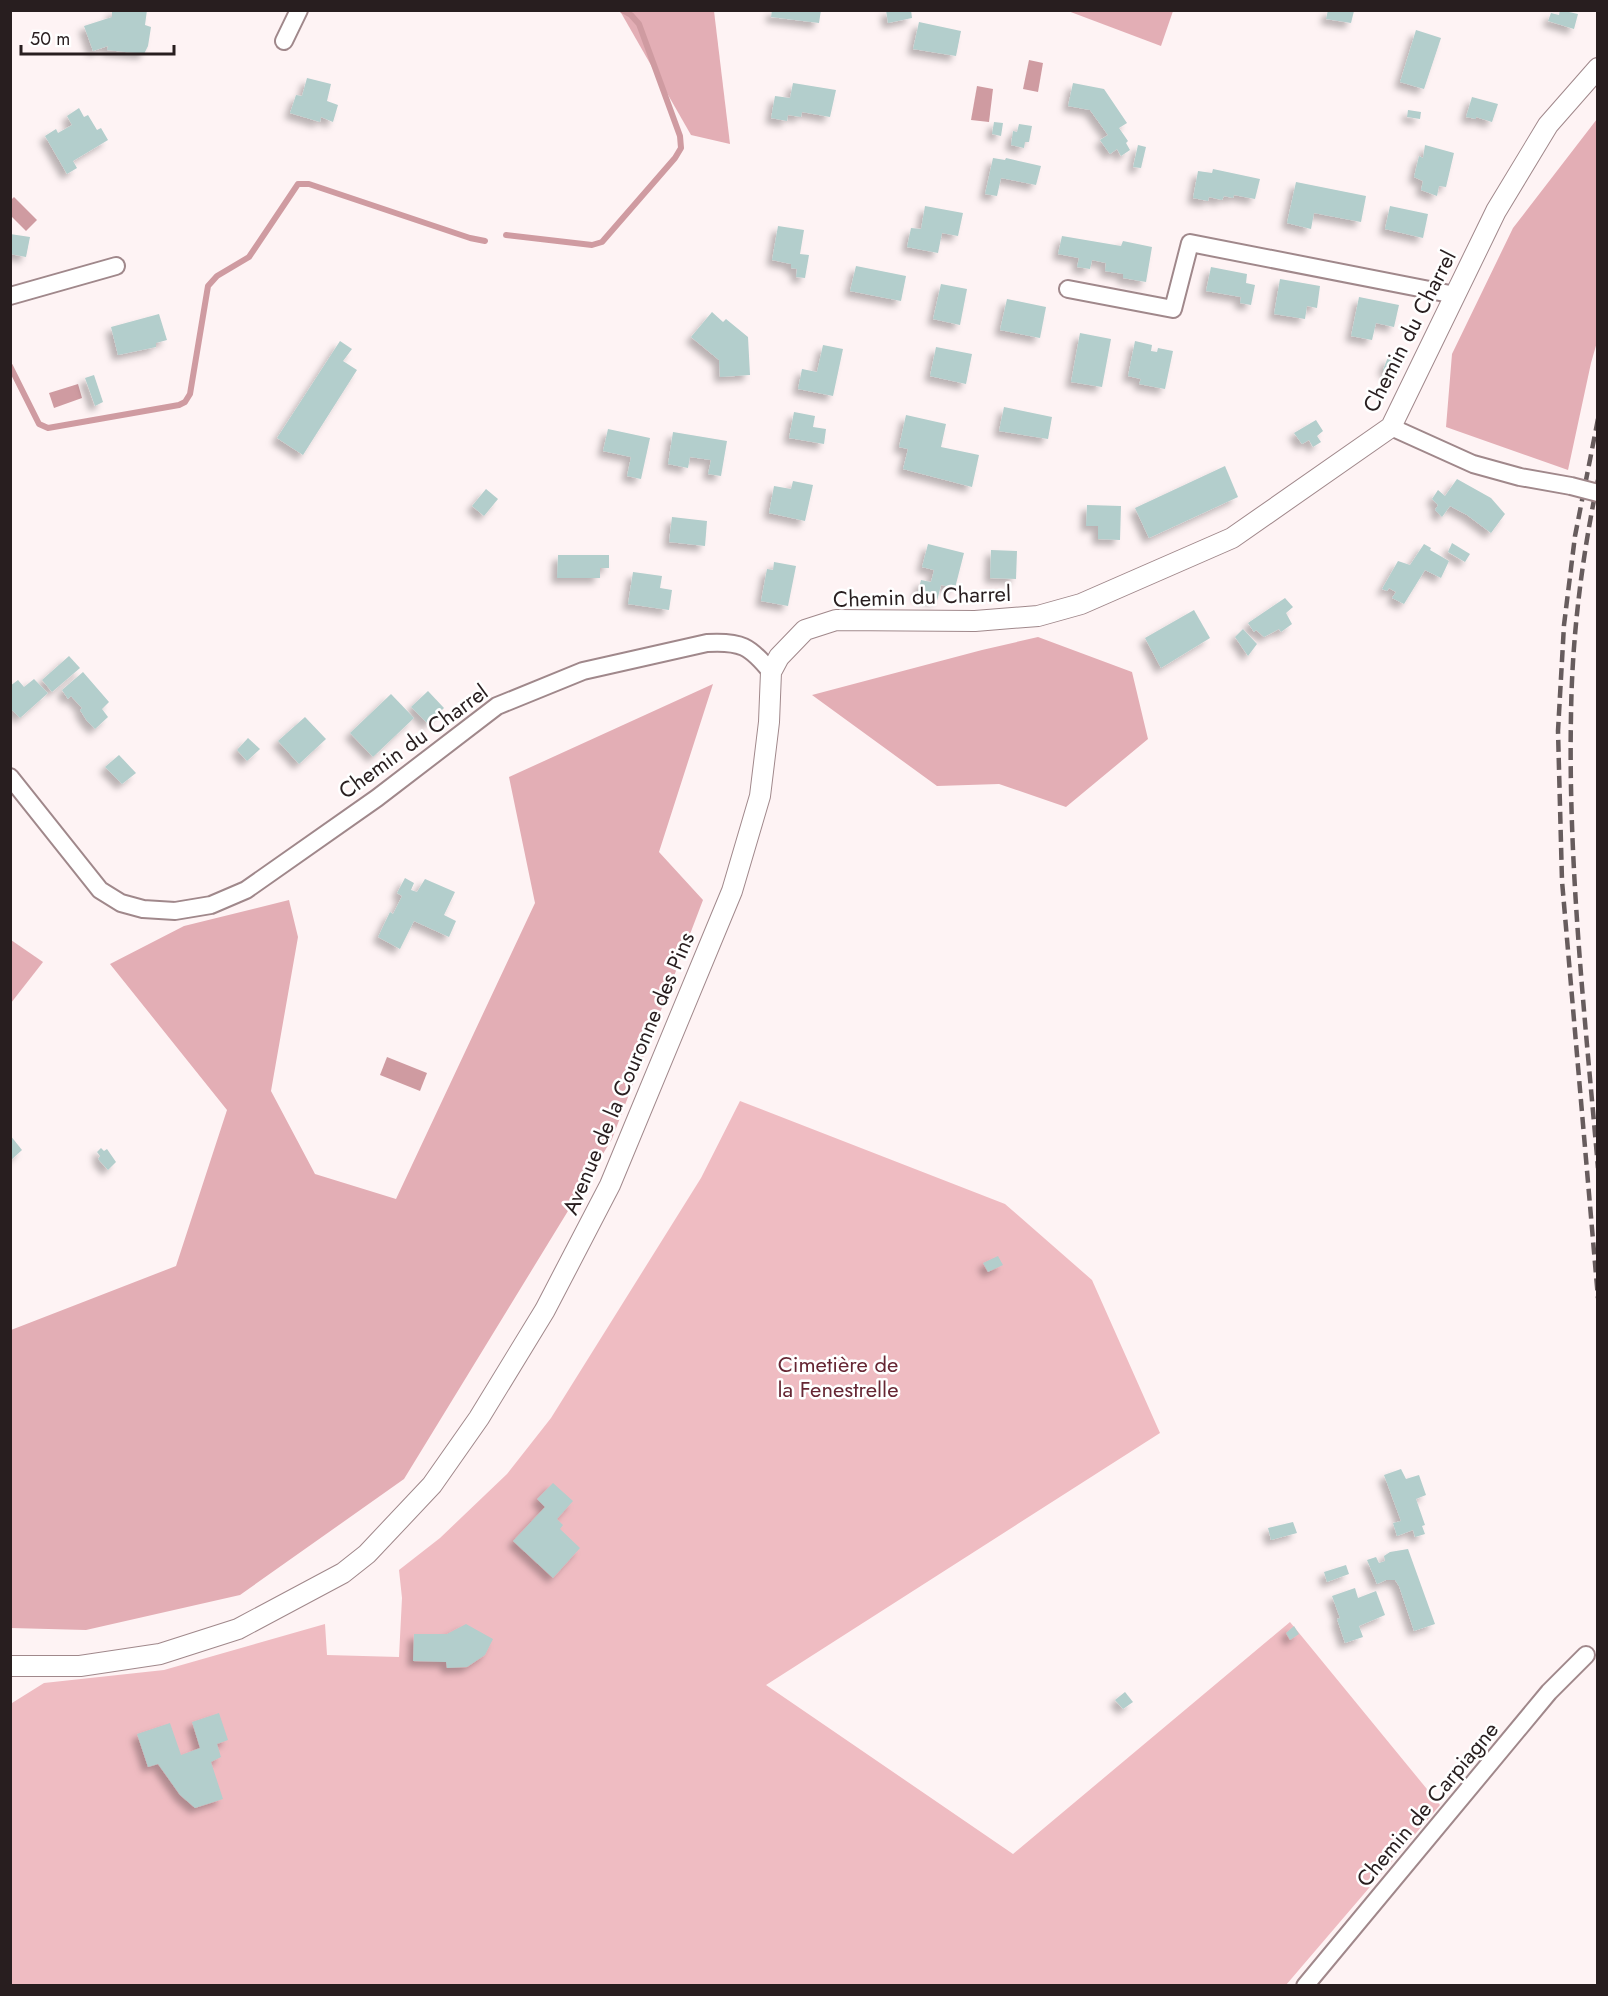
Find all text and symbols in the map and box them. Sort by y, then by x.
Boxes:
scale bar [21,18,174,56]
text: 50 m [30,26,70,52]
street label: Chemin du Charrel [1354,244,1464,418]
street label: Chemin du Charrel [832,577,1012,615]
street label: Chemin du Charrel [332,676,494,806]
street label: Avenue de la Couronne des Pins [554,927,702,1219]
park label: Cimetière de la Fenestrelle [778,1348,898,1405]
street label: Chemin de Carpiagne [1348,1714,1506,1894]

